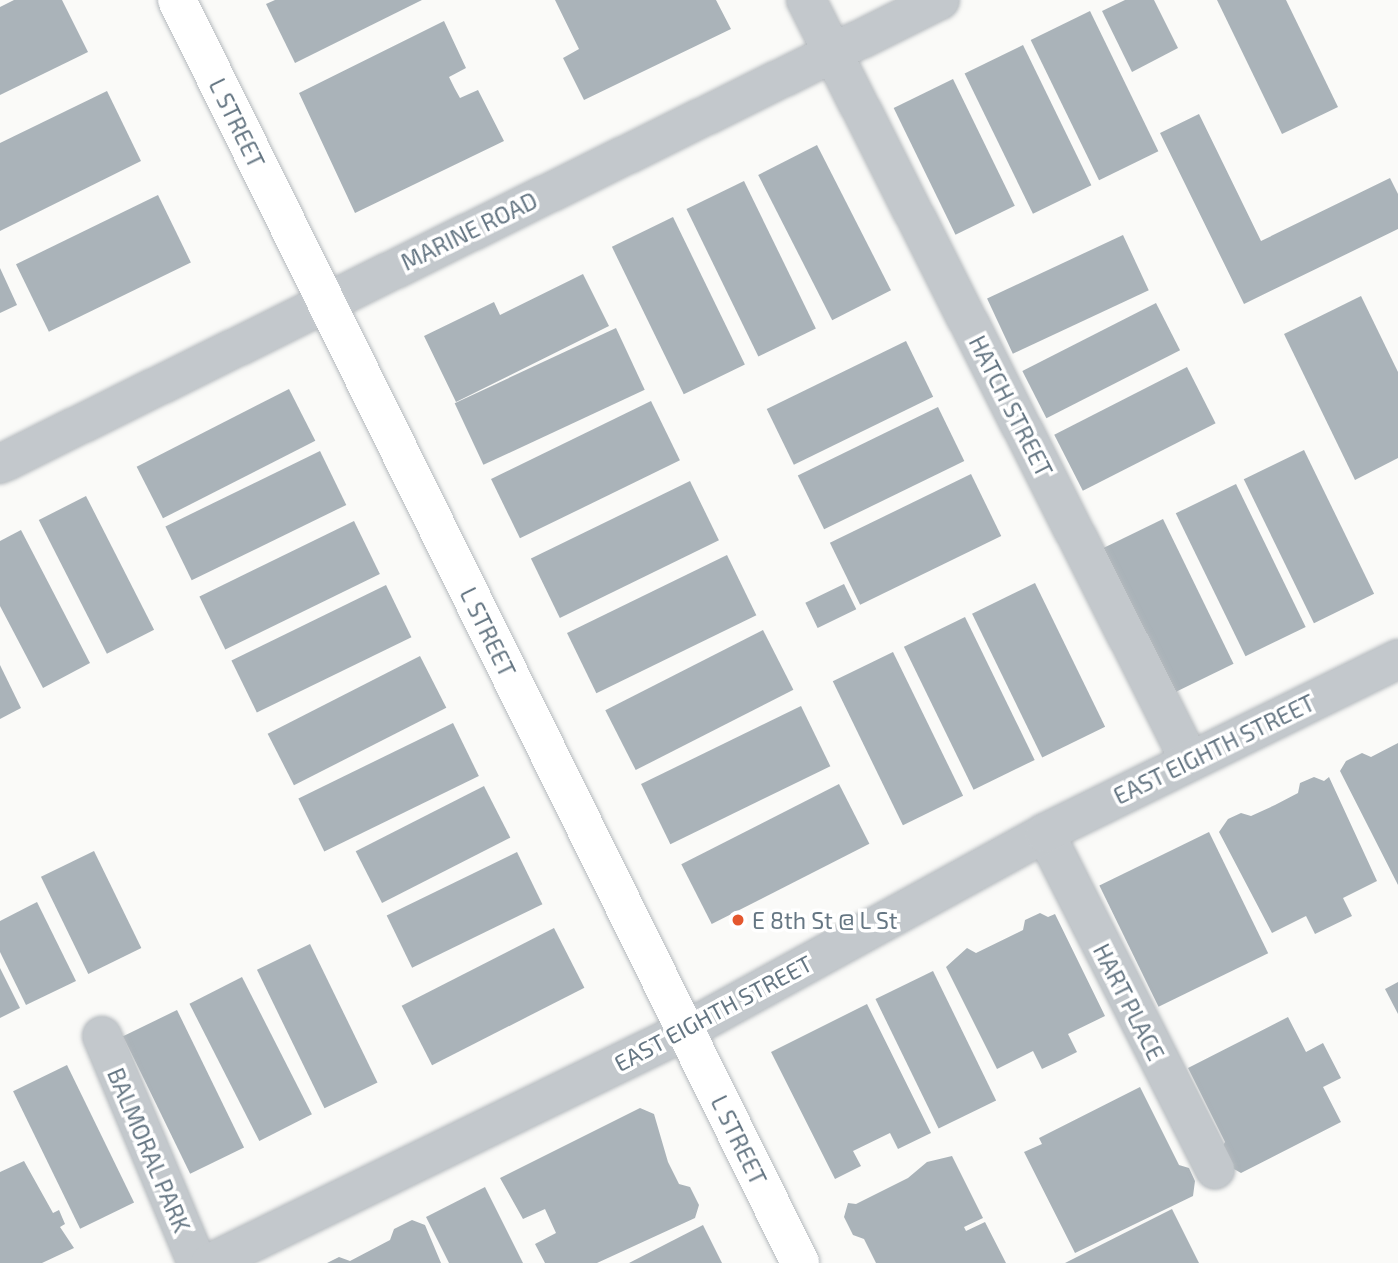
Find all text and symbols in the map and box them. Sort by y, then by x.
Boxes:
street label: L STREET [203,74,271,172]
street label: MARINE ROAD [396,186,542,276]
street label: HATCH STREET [964,331,1058,481]
street label: L STREET [454,583,522,681]
street label: EAST EIGHTH STREET [1109,688,1319,810]
place label: E 8th St @ L St [752,906,898,934]
marker: E 8th St @ L St [730,912,746,928]
street label: HART PLACE [1088,939,1170,1065]
street label: EAST EIGHTH STREET [609,949,817,1077]
street label: BALMORAL PARK [102,1063,196,1237]
street label: L STREET [705,1091,773,1189]

